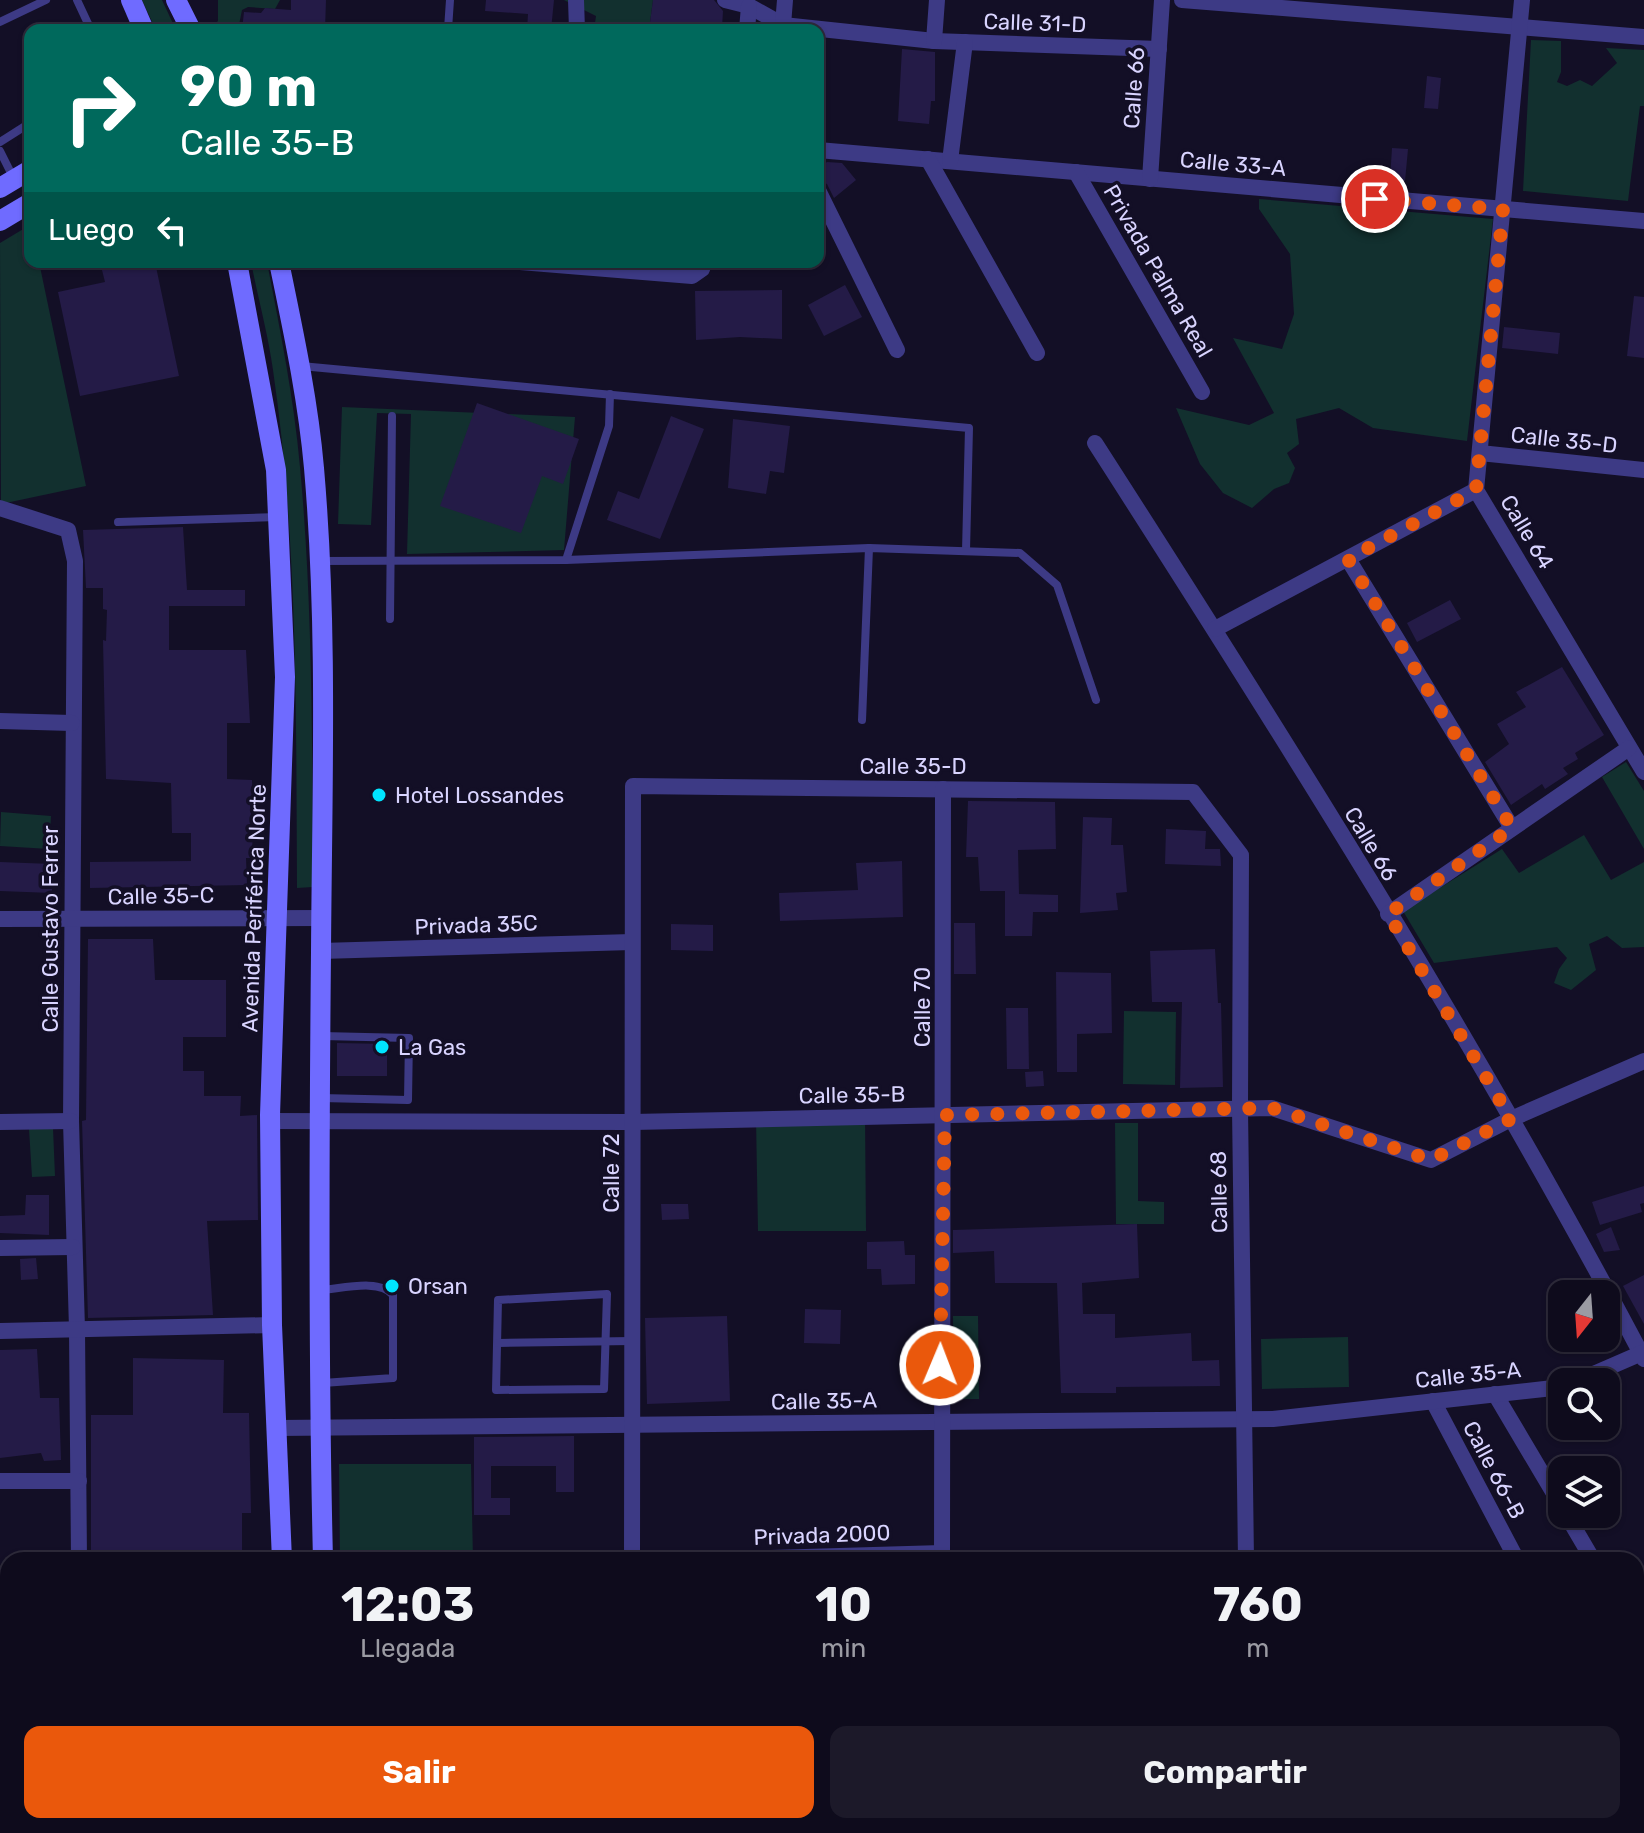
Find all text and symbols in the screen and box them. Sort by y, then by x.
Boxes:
street label: Calle 31-D [983,8,1087,38]
street label: Calle 66 [1118,46,1150,130]
text: 90 m [180,54,317,120]
icon: right [48,56,152,160]
text: Calle 35-B [180,121,355,164]
street label: Calle 33-A [1179,146,1287,182]
pin [1341,165,1409,233]
icon: arrive [1353,177,1397,221]
street label: Privada Palma Real [1098,180,1218,362]
icon: left [150,208,194,252]
text: Luego [48,212,134,248]
street label: Calle 35-D [1509,421,1619,459]
street label: Calle 64 [1494,490,1560,574]
street label: Calle 35-D [859,753,967,780]
place label: Hotel Lossandes [395,782,564,809]
street label: Avenida Periférica Norte [236,783,272,1033]
marker: Hotel Lossandes [370,786,388,804]
street label: Calle 66 [1338,802,1404,886]
street label: Calle Gustavo Ferrer [37,825,64,1033]
street label: Calle 35-C [107,882,215,910]
street label: Privada 35C [414,909,538,941]
street label: Calle 70 [909,967,936,1047]
place label: La Gas [398,1034,466,1061]
marker: La Gas [373,1038,391,1056]
street label: Calle 35-B [798,1081,906,1109]
street label: Calle 72 [598,1133,625,1213]
street label: Calle 68 [1205,1151,1233,1233]
place label: Orsan [408,1273,468,1300]
marker: Orsan [383,1277,401,1295]
north arrow [1548,1280,1620,1352]
map controls [1548,1280,1620,1528]
position arrow [898,1323,982,1407]
street label: Calle 35-A [1414,1356,1523,1394]
button: search [1548,1368,1620,1440]
street label: Calle 35-A [771,1387,878,1415]
street label: Calle 66-B [1457,1416,1531,1524]
button: layers [1548,1456,1620,1528]
street label: Privada 2000 [753,1519,891,1551]
text: 12:03 [341,1576,474,1633]
text: 10 [815,1576,872,1633]
text: 760 [1213,1576,1303,1633]
text: Llegada [360,1633,455,1664]
text: min [821,1633,866,1664]
text: m [1246,1633,1269,1664]
button: Salir [24,1726,814,1818]
button: Compartir [830,1726,1620,1818]

